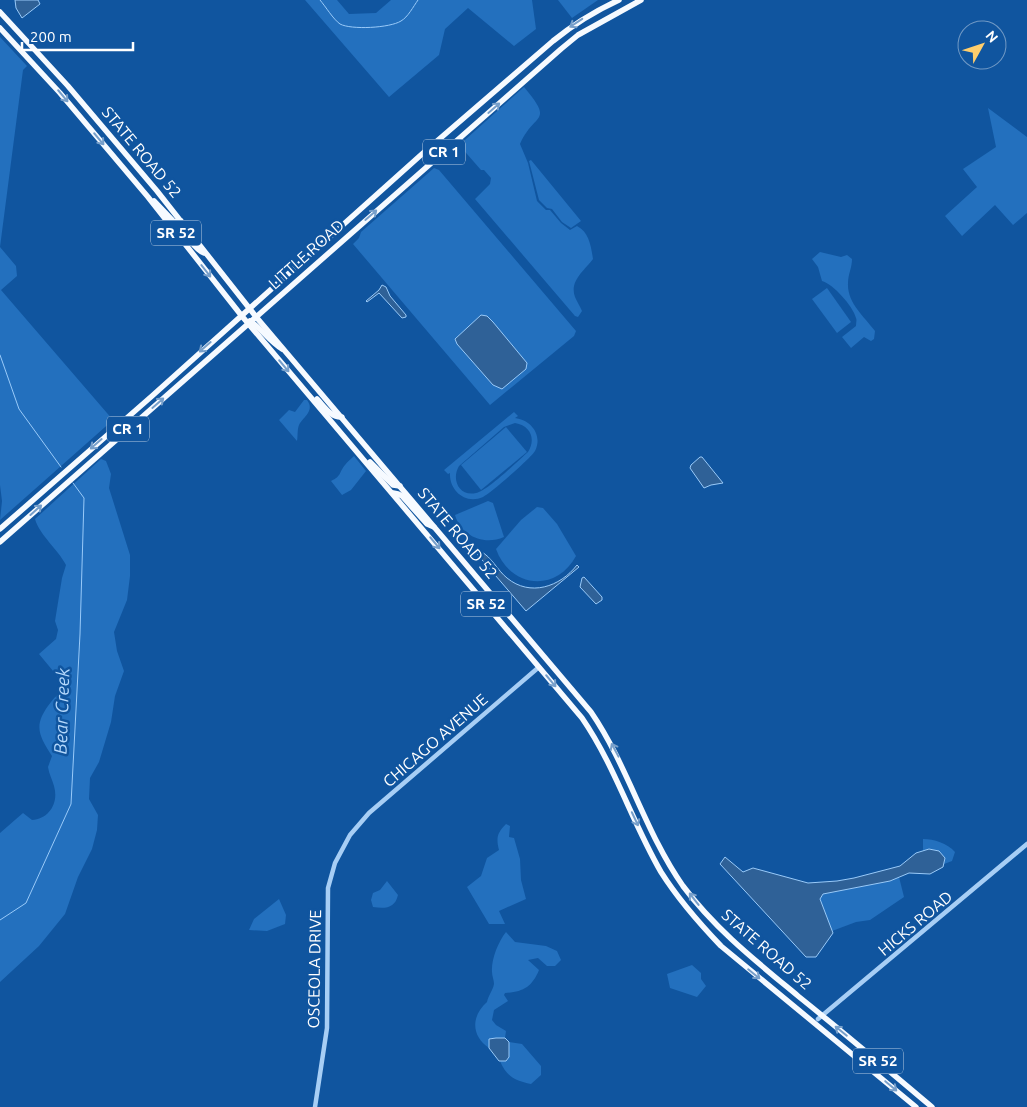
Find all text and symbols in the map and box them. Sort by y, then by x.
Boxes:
one-way arrow [569,18,583,29]
scale bar [22,20,134,52]
north arrow [957,20,1007,70]
text: N [982,27,1001,46]
text: 200 m [30,28,72,45]
one-way arrow [57,90,69,103]
one-way arrow [487,102,500,114]
street label: STATE ROAD 52 [99,103,185,201]
one-way arrow [94,133,105,146]
road number: CR 1 [423,140,465,164]
one-way arrow [365,209,378,220]
street label: LITTLE ROAD [265,215,347,293]
road number: SR 52 [151,220,201,246]
one-way arrow [200,264,211,277]
one-way arrow [199,341,212,353]
one-way arrow [279,359,290,372]
one-way arrow [152,397,165,408]
road number: CR 1 [107,416,149,442]
one-way arrow [89,439,102,450]
street label: STATE ROAD 52 [415,484,501,582]
one-way arrow [30,504,43,516]
one-way arrow [429,536,440,549]
road number: SR 52 [461,592,511,616]
water label: Bear Creek [49,667,73,755]
one-way arrow [545,674,556,687]
street label: CHICAGO AVENUE [379,690,491,790]
one-way arrow [610,743,619,758]
one-way arrow [630,811,640,826]
street label: HICKS ROAD [874,887,956,959]
one-way arrow [688,893,699,906]
street label: STATE ROAD 52 [718,905,816,993]
street label: OSCEOLA DRIVE [304,909,324,1029]
one-way arrow [747,968,760,979]
one-way arrow [835,1026,848,1037]
road number: SR 52 [853,1048,903,1074]
one-way arrow [885,1080,898,1092]

